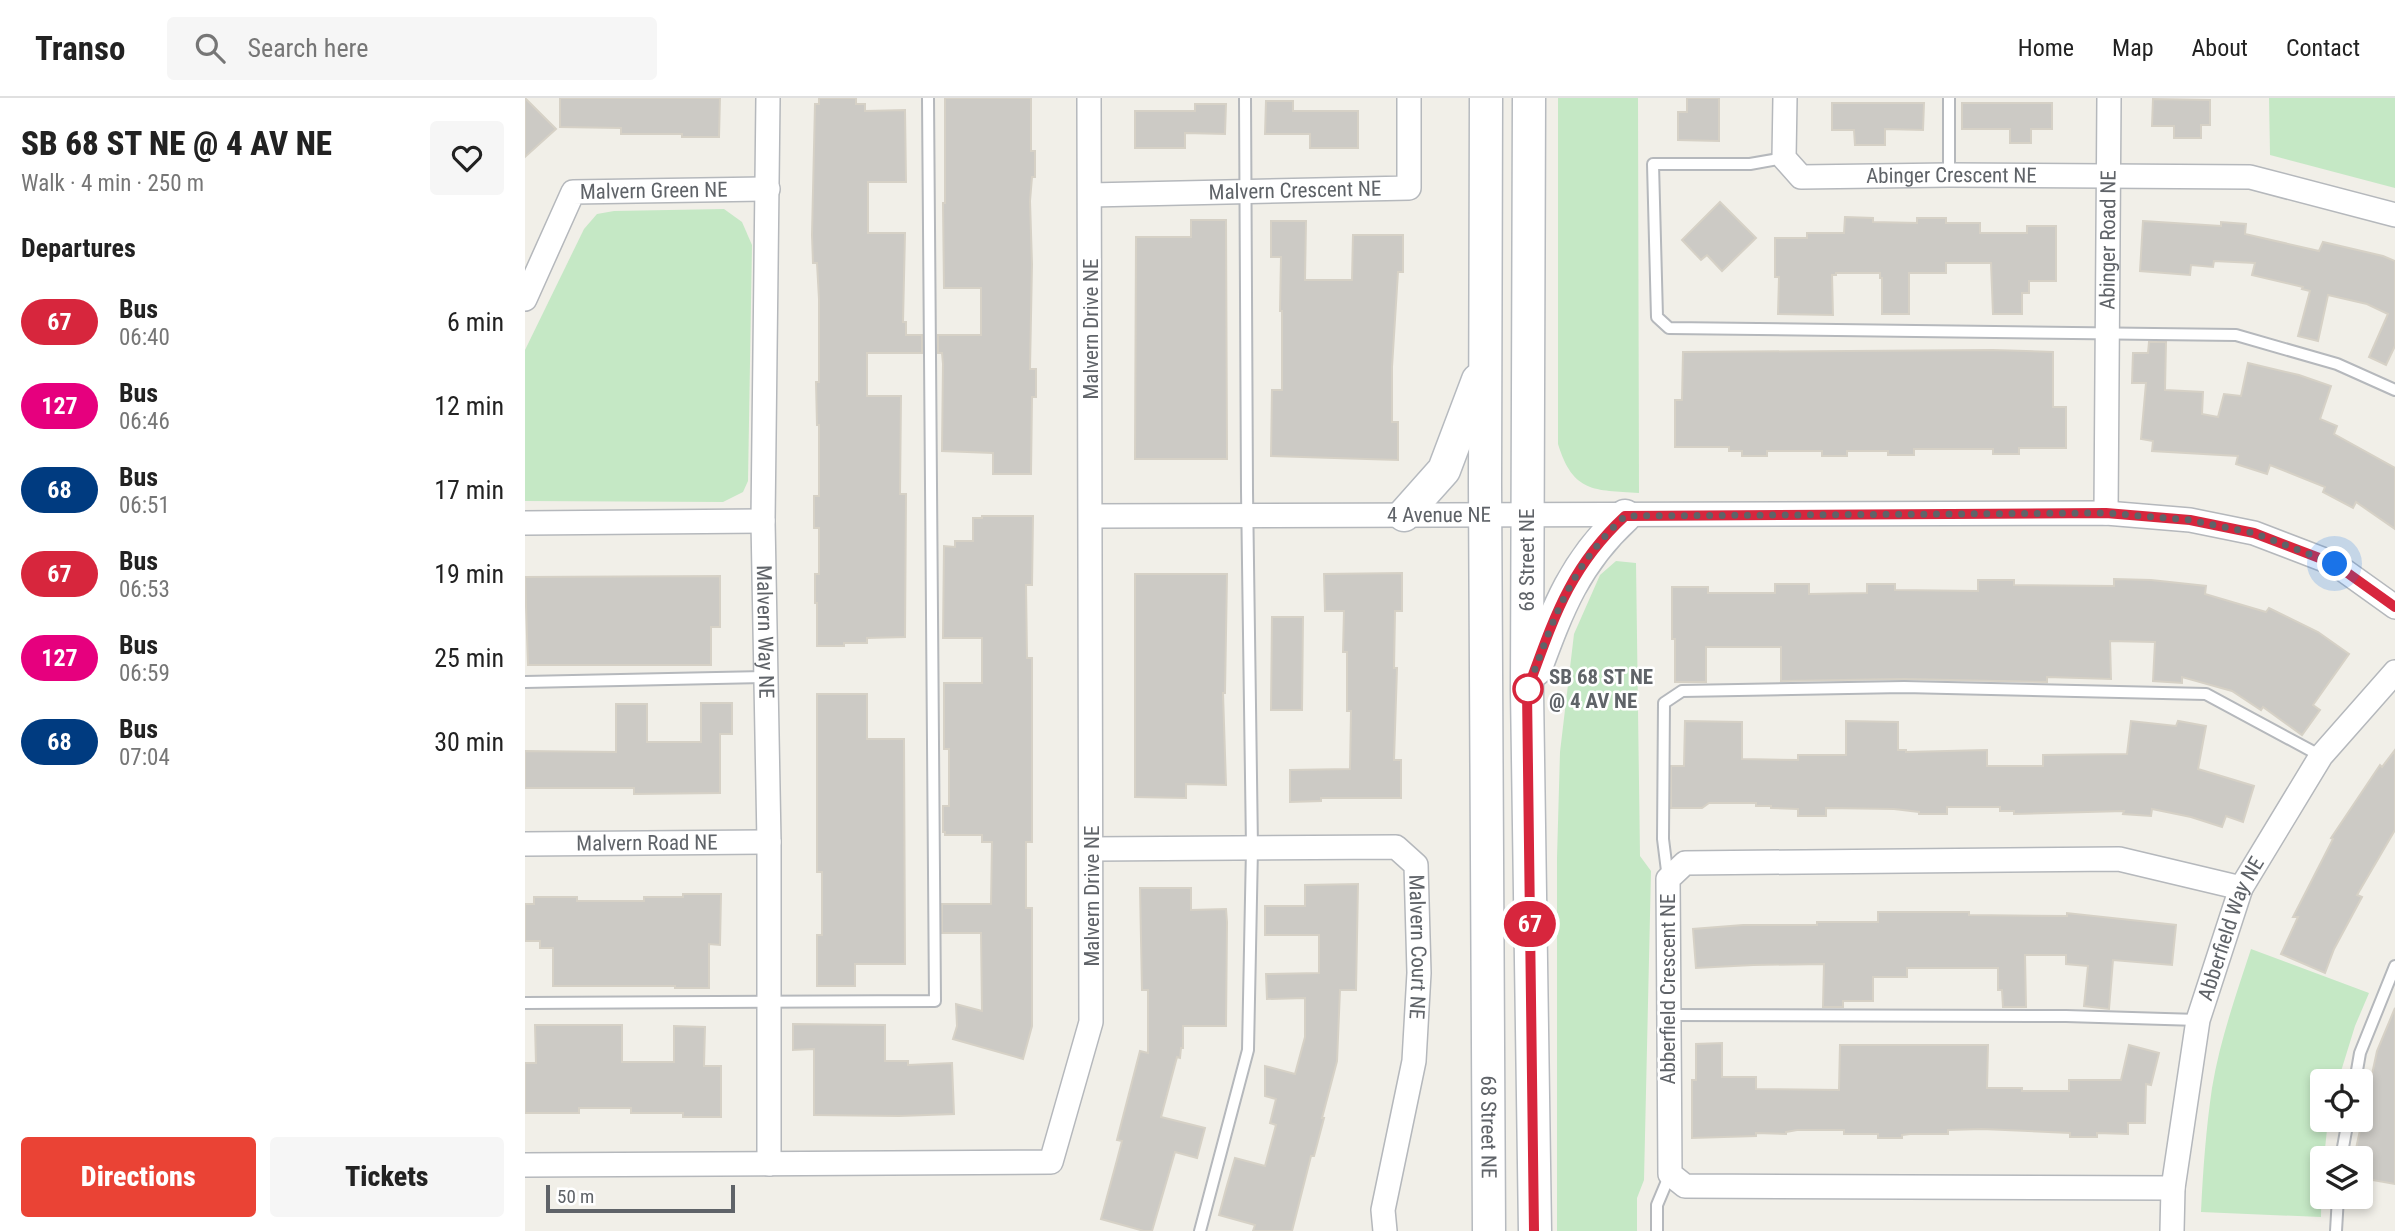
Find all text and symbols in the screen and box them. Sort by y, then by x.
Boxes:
search box [167,17,657,80]
text: Transo [35,29,125,68]
icon: search [191,29,229,67]
text: Search here [247,33,368,63]
text: Home [2018,34,2074,62]
text: Map [2112,34,2154,62]
text: About [2192,34,2248,62]
text: Contact [2286,34,2360,62]
button: heart [430,121,504,195]
text: SB 68 ST NE @ 4 AV NE [21,124,332,163]
street label: Abinger Crescent NE [1866,163,2037,188]
text: Walk · 4 min · 250 m [21,170,204,197]
street label: Abinger Road NE [2095,170,2120,310]
street label: Malvern Crescent NE [1208,177,1382,204]
street label: Malvern Green NE [580,178,728,204]
text: Departures [21,233,136,263]
street label: Malvern Drive NE [1079,259,1103,400]
text: Bus [119,294,158,324]
text: 6 min [447,307,504,337]
text: 67 [47,308,72,336]
text: 06:40 [119,324,170,351]
text: Bus [119,378,158,408]
text: 12 min [434,391,504,421]
text: 127 [41,392,78,420]
text: 06:46 [119,408,170,435]
text: Bus [119,462,158,492]
text: 17 min [434,475,504,505]
text: 68 [47,476,72,504]
text: 06:51 [119,492,170,519]
street label: 4 Avenue NE [1387,503,1491,527]
street label: 68 Street NE [1515,508,1539,612]
text: Bus [119,546,158,576]
your location [2317,546,2352,581]
text: 19 min [434,559,504,589]
text: 67 [47,560,72,588]
street label: Malvern Way NE [752,565,778,699]
text: 06:53 [119,576,170,603]
text: Bus [119,630,158,660]
text: 25 min [434,643,504,673]
text: 127 [41,644,78,672]
text: 06:59 [119,660,170,687]
place label: SB 68 ST NE @ 4 AV NE [1549,665,1653,713]
marker: SB 68 ST NE @ 4 AV NE [1513,674,1543,704]
text: Bus [119,714,158,744]
text: 30 min [434,727,504,757]
text: 68 [47,728,72,756]
text: 07:04 [119,744,170,771]
street label: Malvern Drive NE [1080,826,1104,967]
street label: Malvern Road NE [576,830,718,856]
street label: Abberfield Way NE [2193,852,2269,1004]
street label: Malvern Court NE [1404,874,1431,1020]
street label: Abberfield Crescent NE [1656,894,1680,1085]
line badge: 67 [1499,901,1561,947]
text: 67 [1518,910,1542,938]
map controls [2310,1069,2373,1209]
button: locate [2310,1069,2373,1132]
street label: 68 Street NE [1476,1075,1501,1179]
button: Directions [21,1137,256,1217]
button: Tickets [270,1137,504,1217]
button: layers [2310,1146,2373,1209]
scale bar [546,1182,735,1214]
text: 50 m [557,1185,594,1208]

